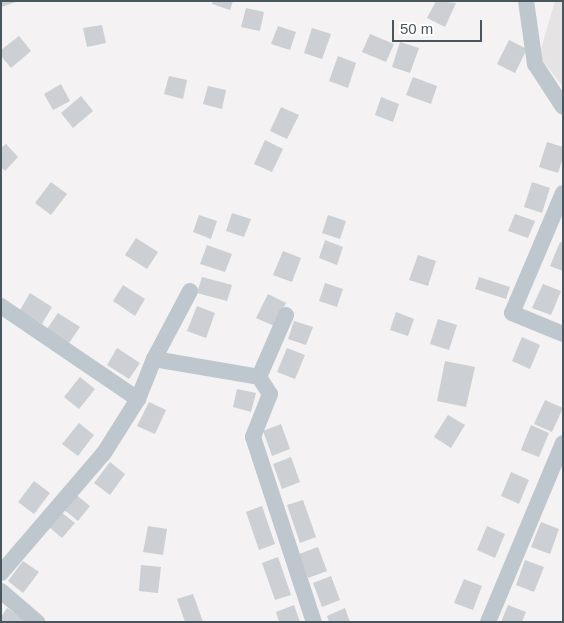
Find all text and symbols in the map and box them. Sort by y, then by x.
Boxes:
scale bar [394,10,484,42]
text: 50 m [400,20,433,37]

